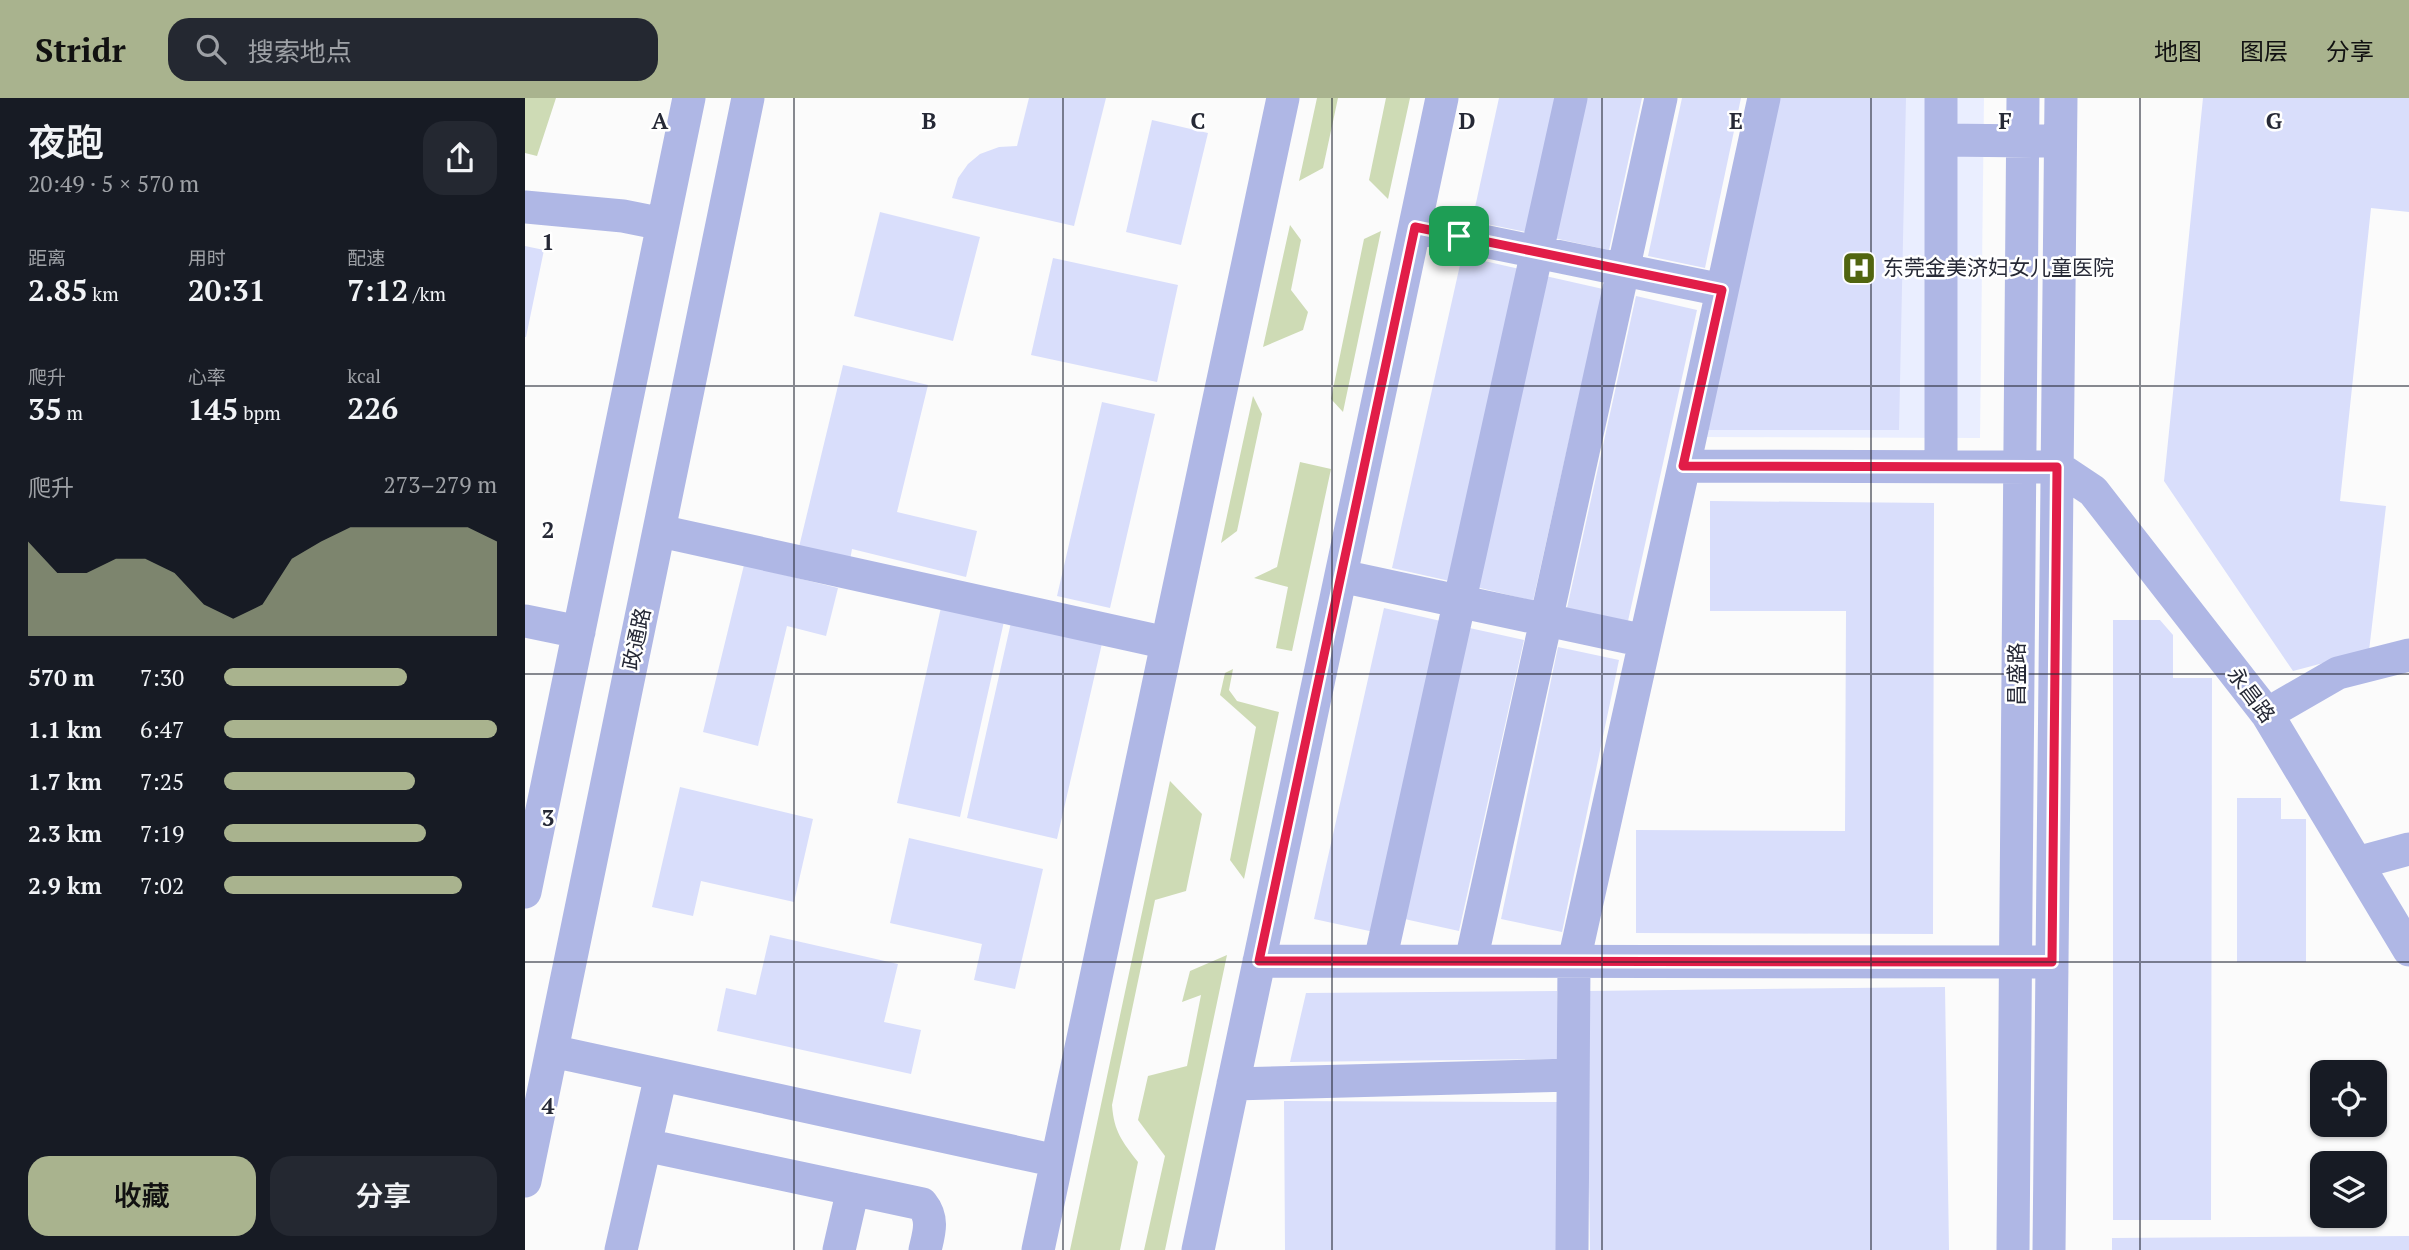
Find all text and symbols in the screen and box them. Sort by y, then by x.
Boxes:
search box [168,18,658,81]
text: Stridr [35,28,126,71]
icon: search [192,30,230,68]
text: 搜索地点 [248,34,352,68]
text: 地图 [2154,35,2202,67]
text: 图层 [2240,35,2288,67]
text: 分享 [2326,35,2374,67]
text: A [652,105,669,136]
text: B [922,105,937,136]
text: C [1191,105,1206,136]
text: D [1459,105,1476,136]
text: E [1729,105,1743,136]
text: F [1998,105,2012,136]
text: G [2266,105,2283,136]
text: 夜跑 [28,117,104,167]
button: share [423,121,497,195]
text: 20:49 · 5 × 570 m [28,168,199,199]
pin [1429,206,1489,266]
icon: arrive [1440,217,1478,255]
text: 1 [542,226,555,257]
text: 距离 [28,245,66,270]
text: 用时 [188,245,226,270]
text: 配速 [347,245,385,270]
hospital icon: 东莞金美济妇女儿童医院 [1840,249,1878,287]
place label: 东莞金美济妇女儿童医院 [1883,253,2114,281]
text: 2.85 [28,270,88,310]
text: 20:31 [188,270,266,310]
text: 7:12 [347,270,408,310]
text: km [88,281,119,306]
text: /km [408,281,446,306]
text: kcal [347,363,381,388]
text: 爬升 [28,364,66,389]
text: 心率 [188,364,226,389]
text: 226 [347,388,398,428]
text: 35 [28,389,62,429]
text: 145 [188,389,239,429]
text: m [62,400,83,425]
text: bpm [239,400,281,425]
text: 273–279 m [384,469,497,500]
text: 爬升 [28,472,74,503]
text: 2 [542,514,555,545]
street label: 政通路 [616,605,656,673]
street label: 昌盛路 [2002,643,2030,706]
street label: 永昌路 [2222,661,2282,728]
text: 570 m [28,662,94,693]
text: 7:30 [140,662,184,693]
text: 1.1 km [28,714,102,745]
text: 6:47 [140,714,184,745]
text: 1.7 km [28,766,102,797]
text: 7:25 [140,766,184,797]
text: 3 [542,802,555,833]
text: 2.3 km [28,818,102,849]
text: 7:19 [140,818,184,849]
text: 2.9 km [28,870,102,901]
text: 7:02 [140,870,184,901]
map controls [2310,1060,2387,1228]
button: locate [2310,1060,2387,1137]
text: 4 [542,1090,555,1121]
button: layers [2310,1151,2387,1228]
button: 收藏 [28,1156,256,1236]
button: 分享 [270,1156,497,1236]

